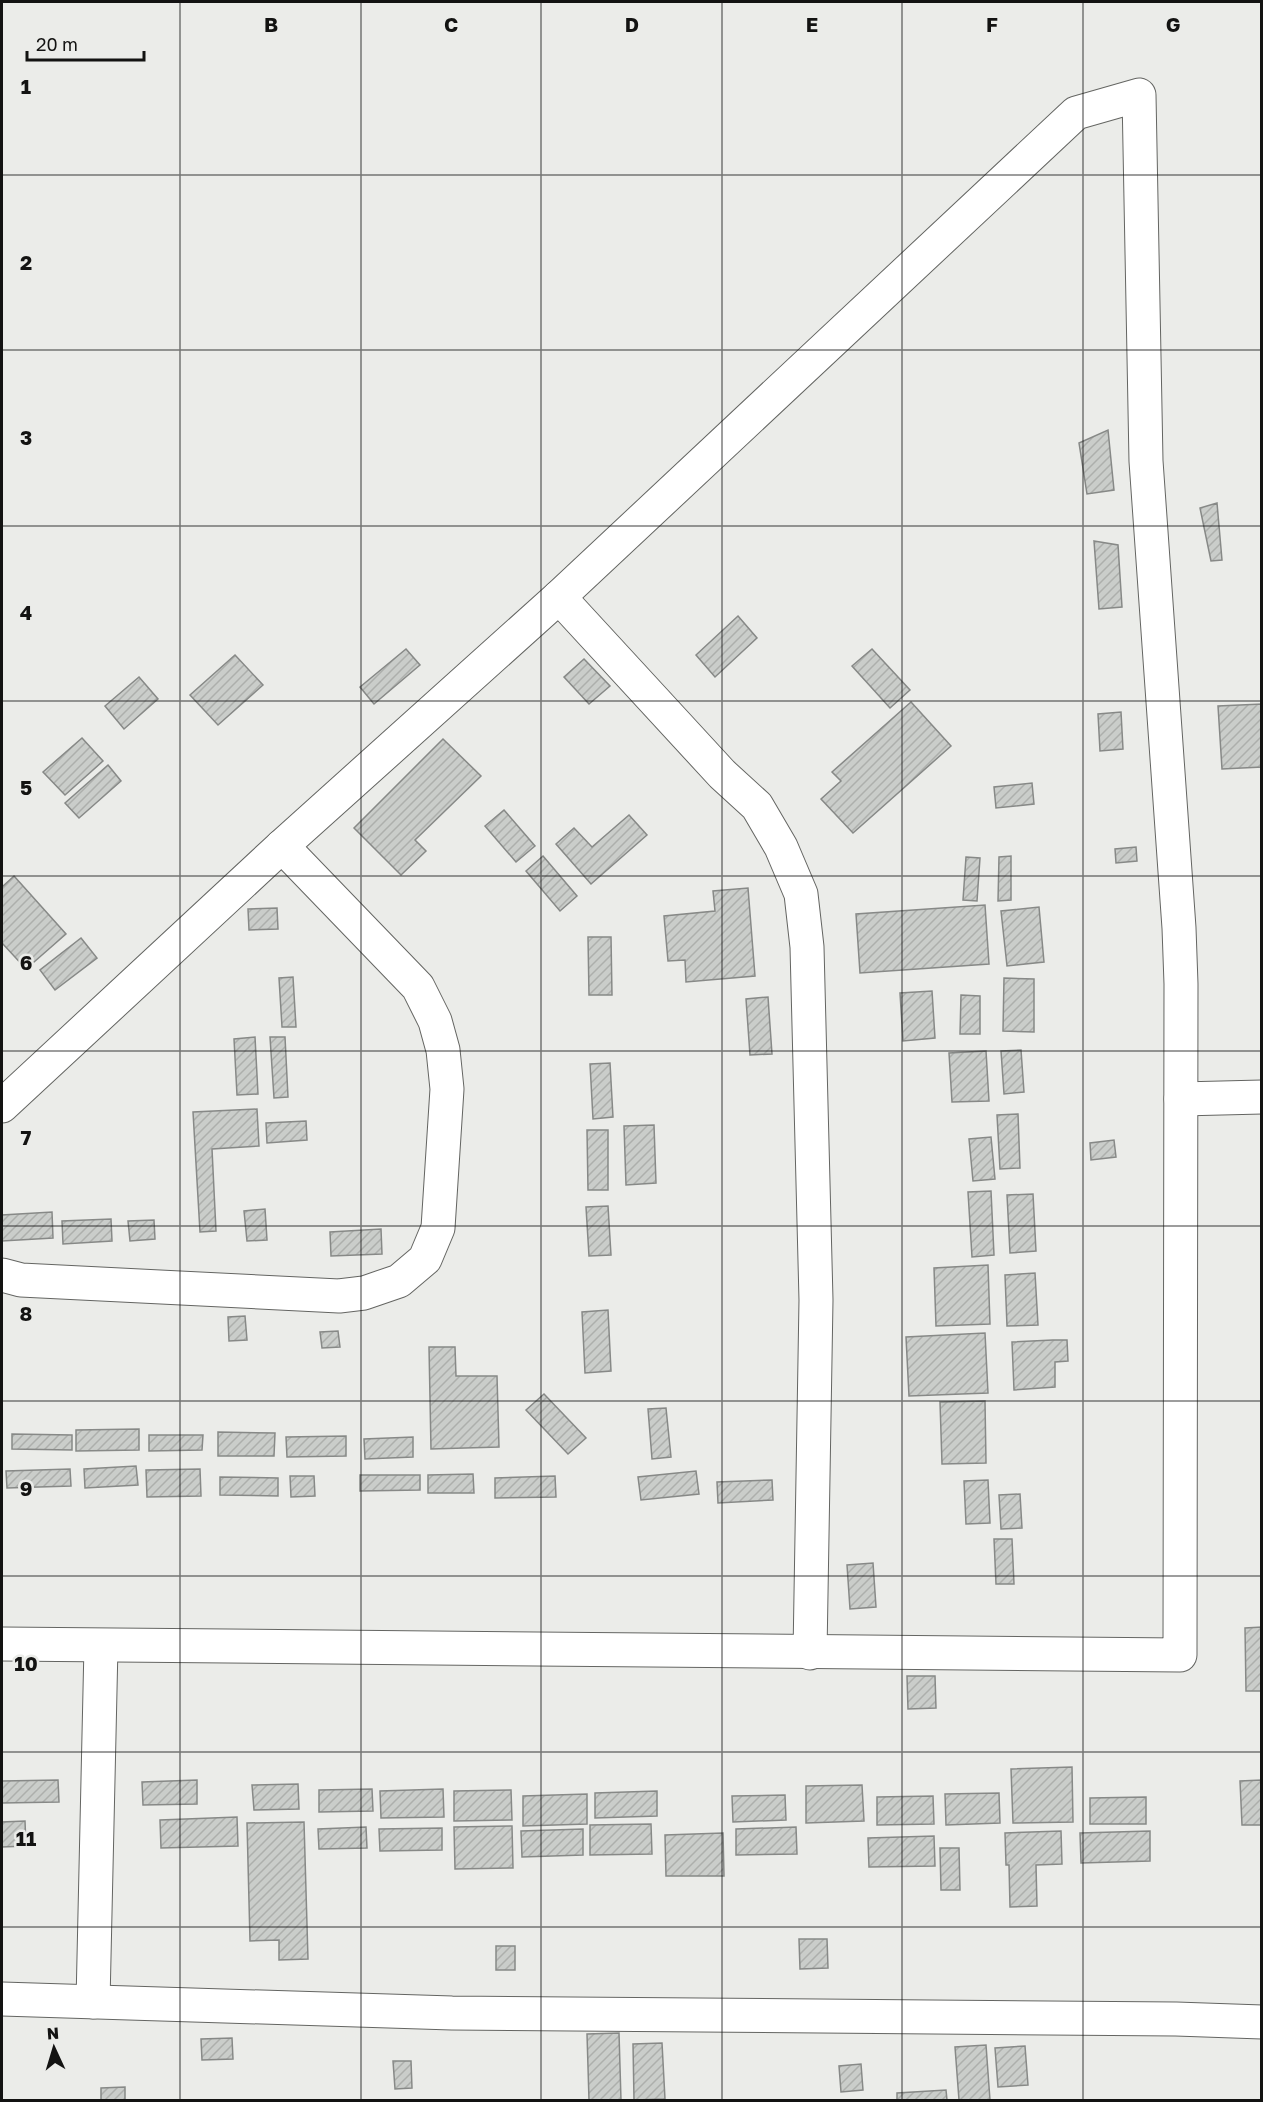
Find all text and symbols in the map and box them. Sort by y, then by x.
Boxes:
text: B [264,12,278,36]
text: C [444,12,458,36]
text: D [625,12,639,36]
text: E [806,12,818,36]
text: F [986,12,998,36]
text: G [1166,12,1180,36]
scale bar [27,24,144,62]
text: 20 m [36,33,78,55]
text: 1 [21,74,31,98]
text: 2 [20,250,32,274]
text: 3 [20,425,32,449]
text: 4 [20,600,32,624]
text: 5 [20,775,32,799]
text: 6 [20,950,32,974]
text: 7 [21,1125,32,1149]
text: 8 [20,1301,32,1325]
text: 9 [20,1476,32,1500]
text: 10 [14,1651,38,1675]
text: 11 [16,1826,36,1850]
north arrow [24,2018,84,2078]
text: N [46,2023,60,2043]

